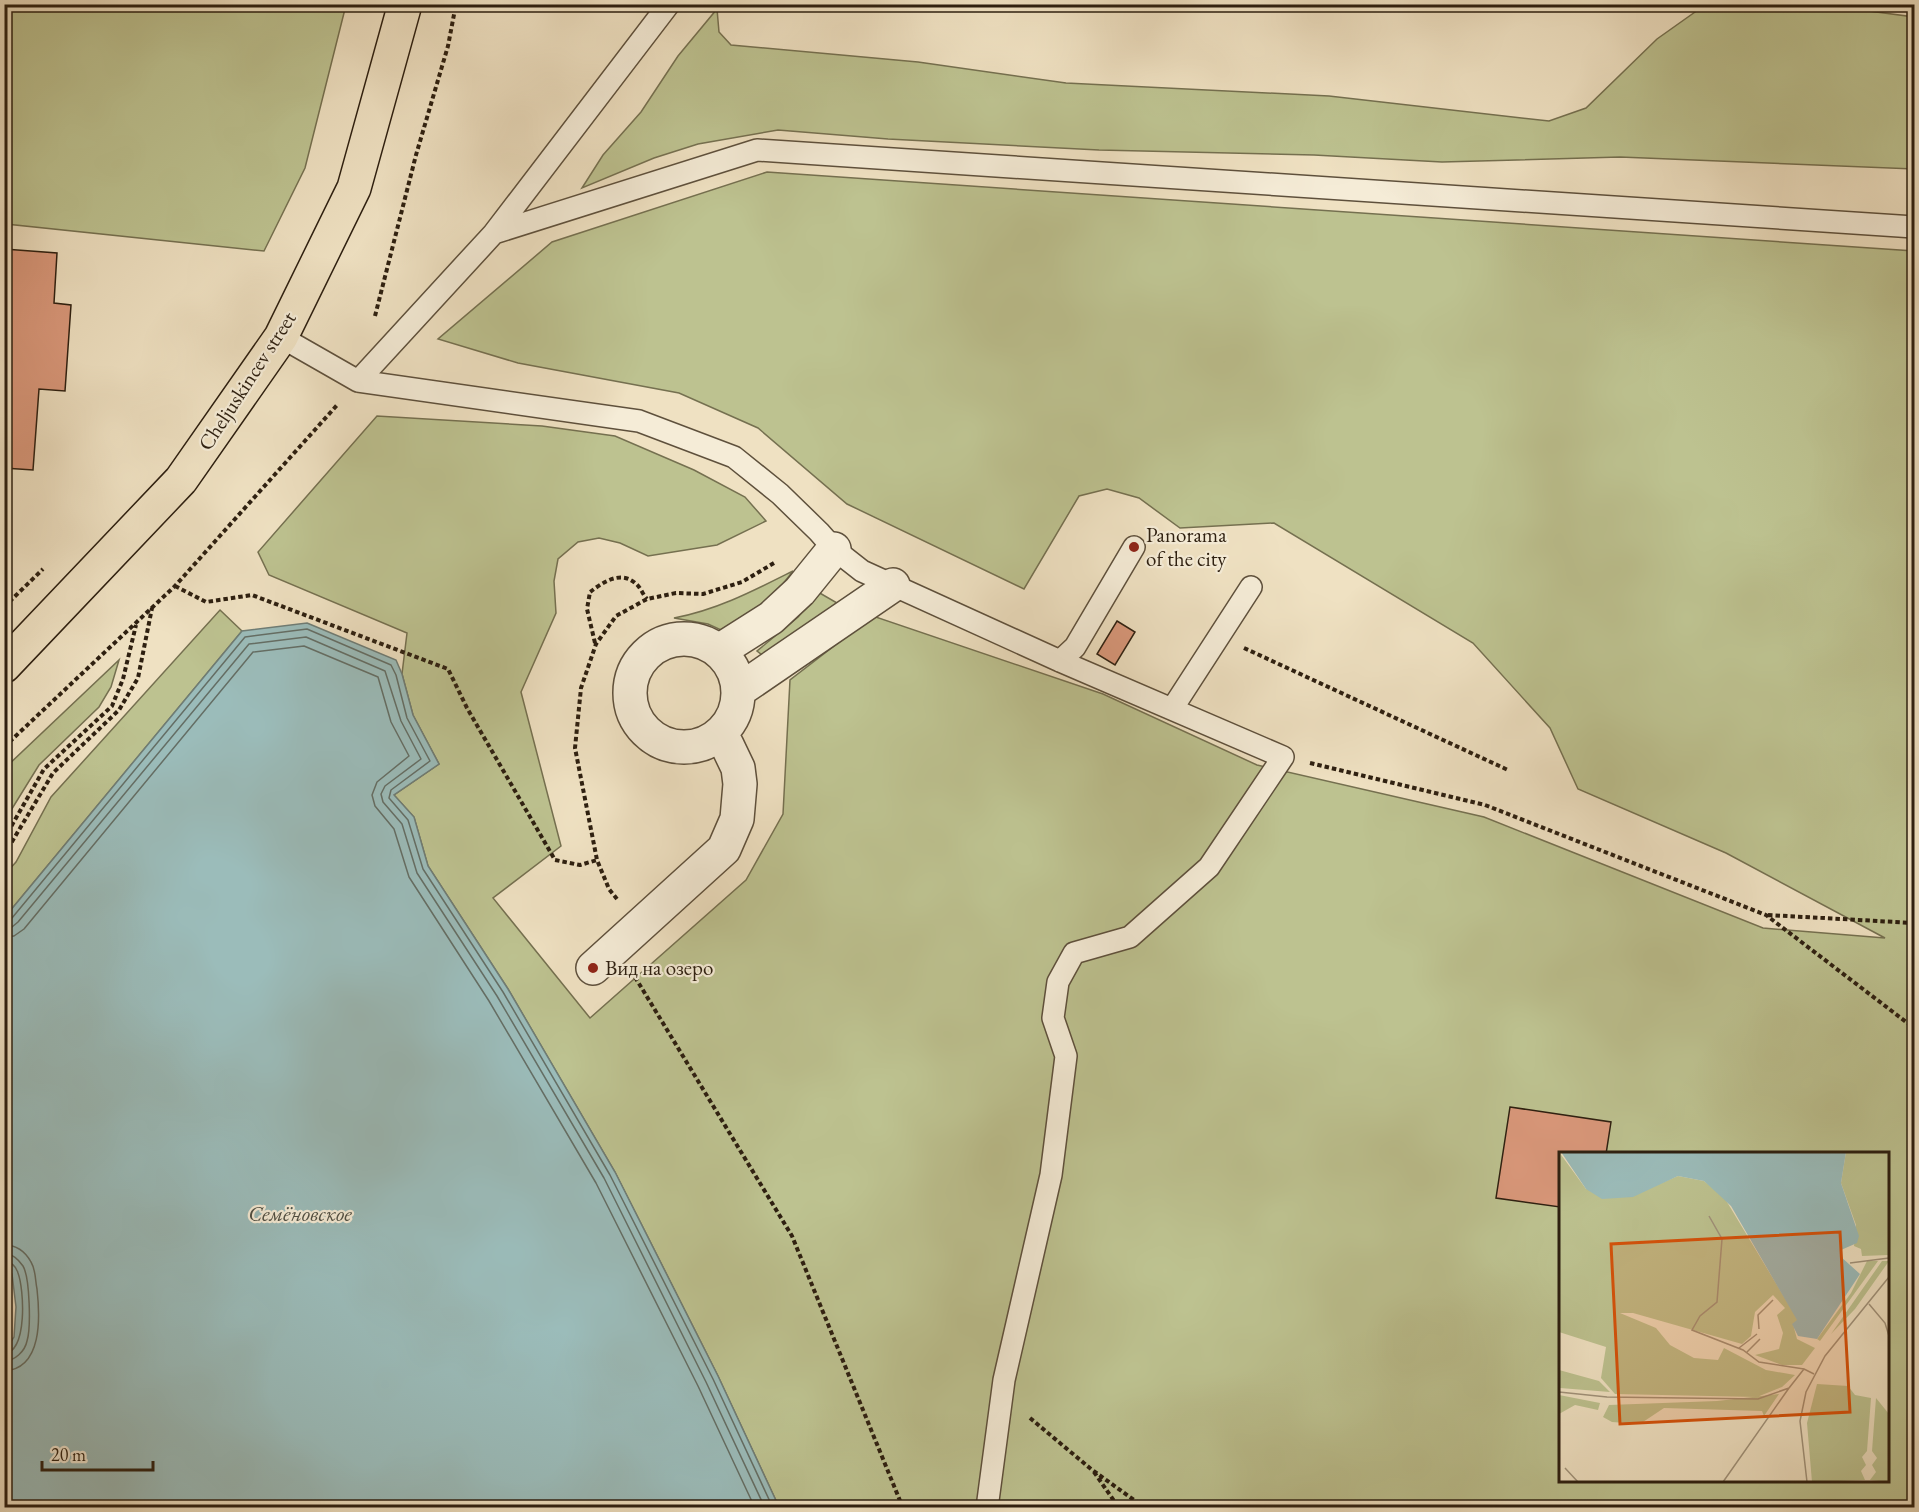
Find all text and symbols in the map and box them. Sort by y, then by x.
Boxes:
street label: Cheljuskincev street [192,306,302,455]
place label: Panorama of the city [1146,521,1227,572]
marker: Panorama of the city [1127,540,1141,554]
place label: Вид на озеро [605,954,713,981]
marker: Вид на озеро [586,961,600,975]
inset map [1559,1152,1889,1482]
water label: Семёновское [248,1199,352,1228]
scale bar [42,1434,153,1472]
text: 20 m [51,1443,86,1466]

